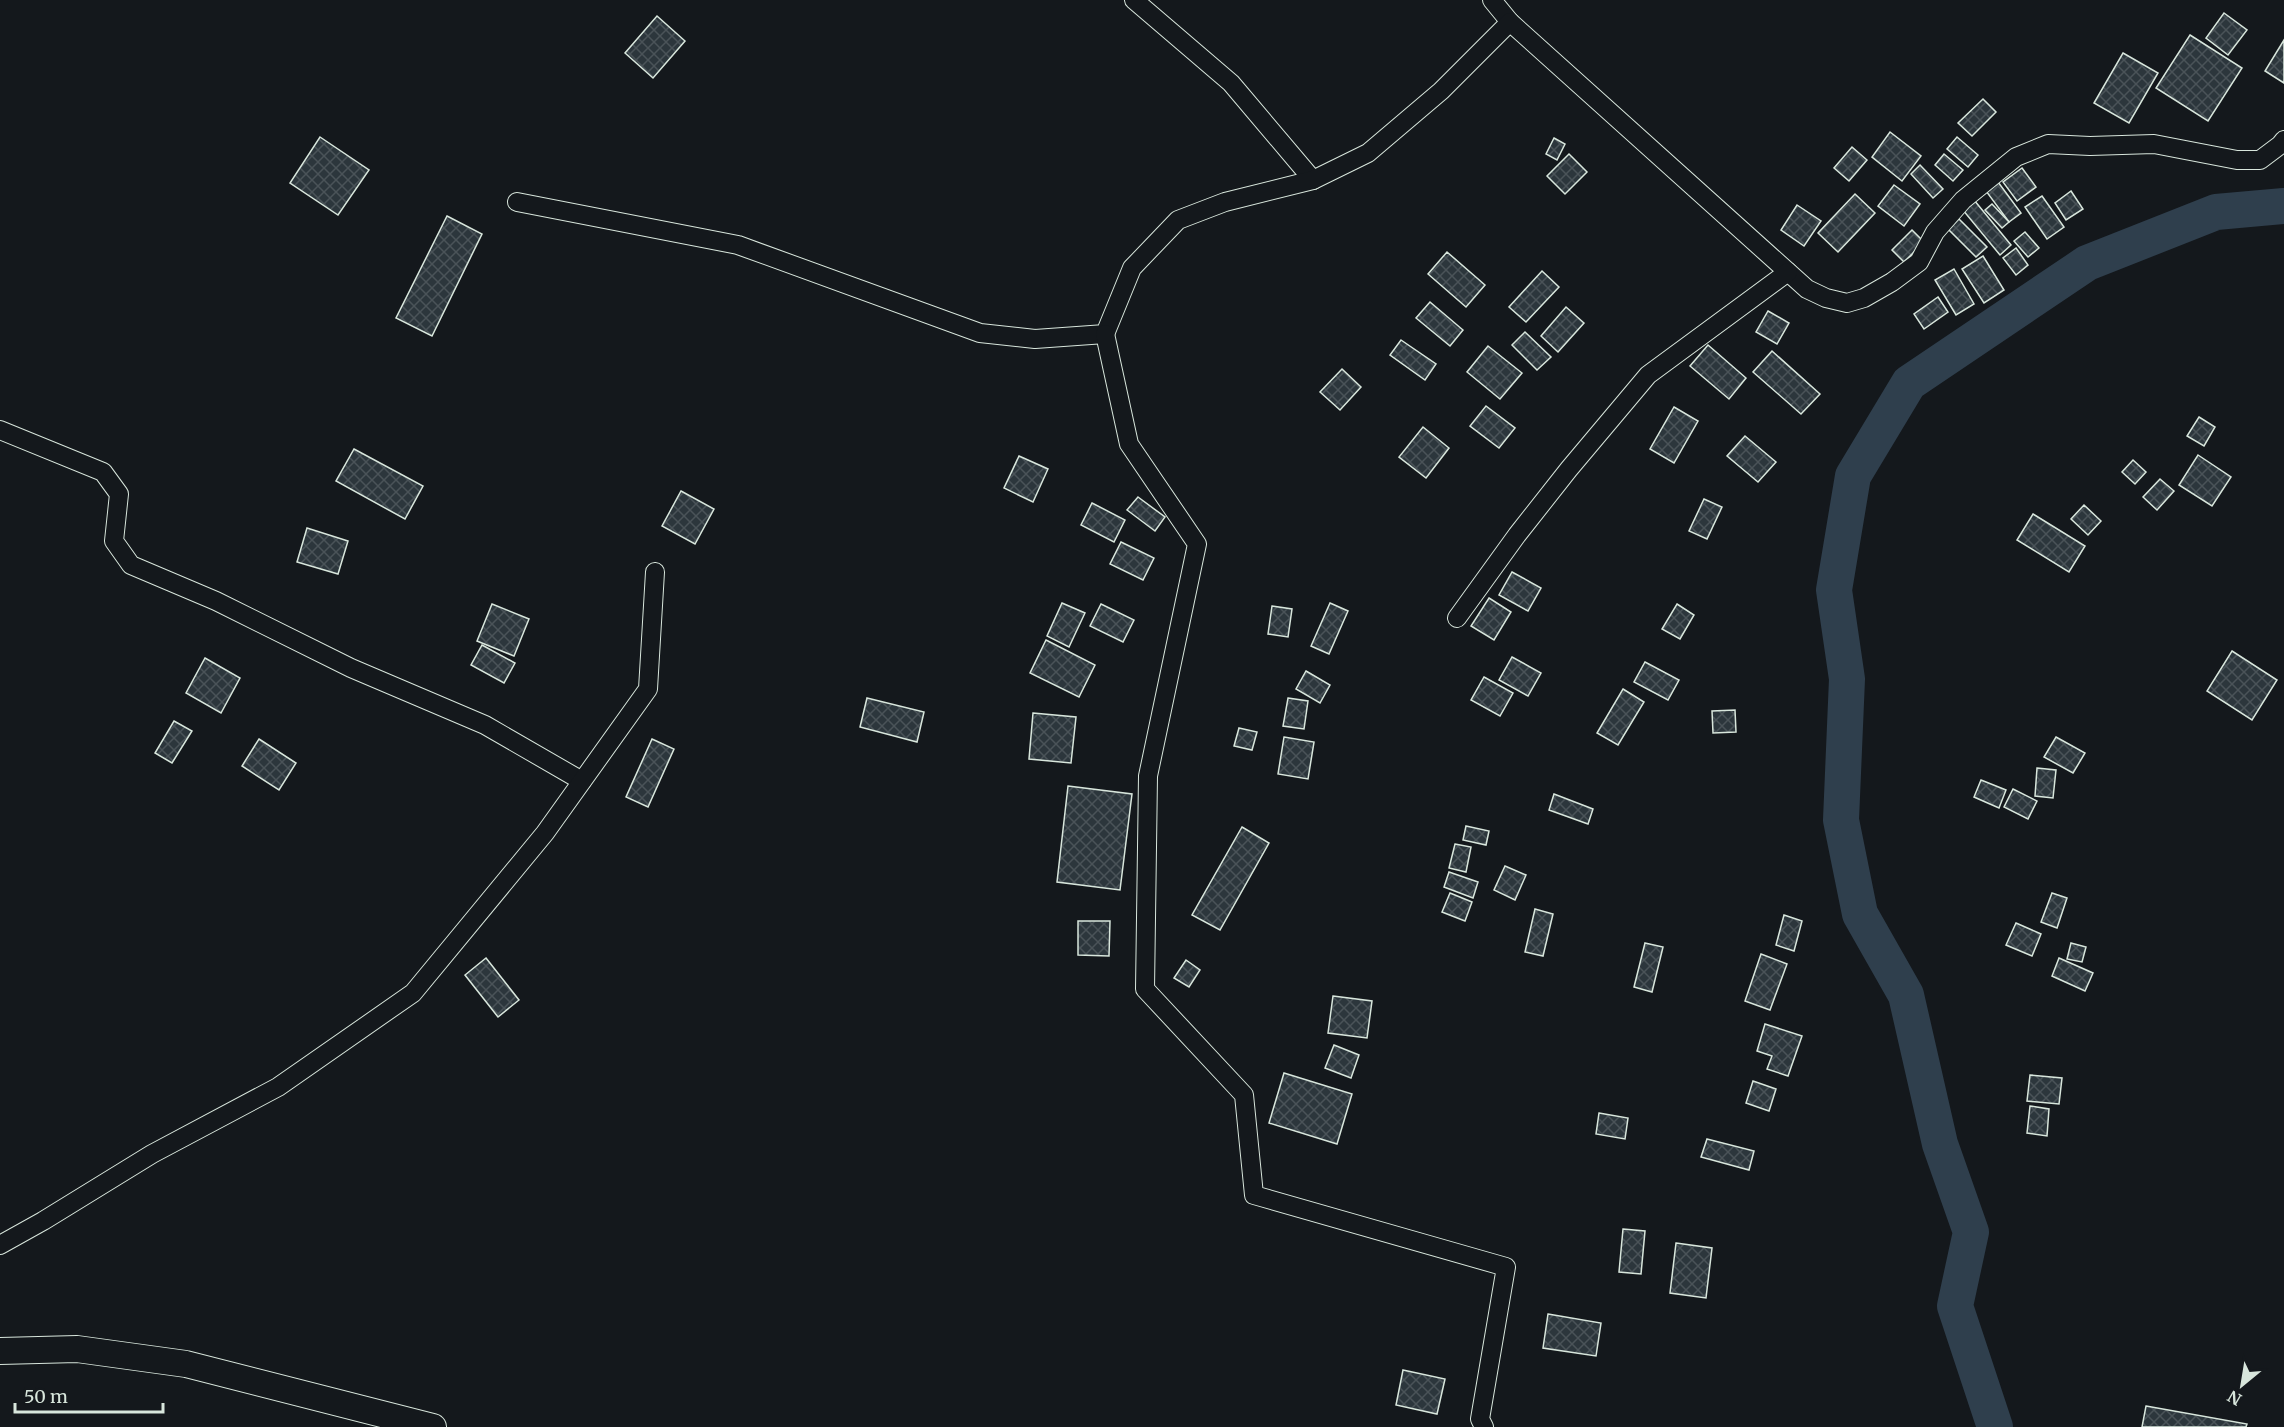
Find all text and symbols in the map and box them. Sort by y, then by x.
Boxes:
north arrow [2212,1355,2272,1415]
scale bar [15,1376,164,1414]
text: 50 m [24,1385,68,1408]
text: N [2224,1386,2245,1410]

